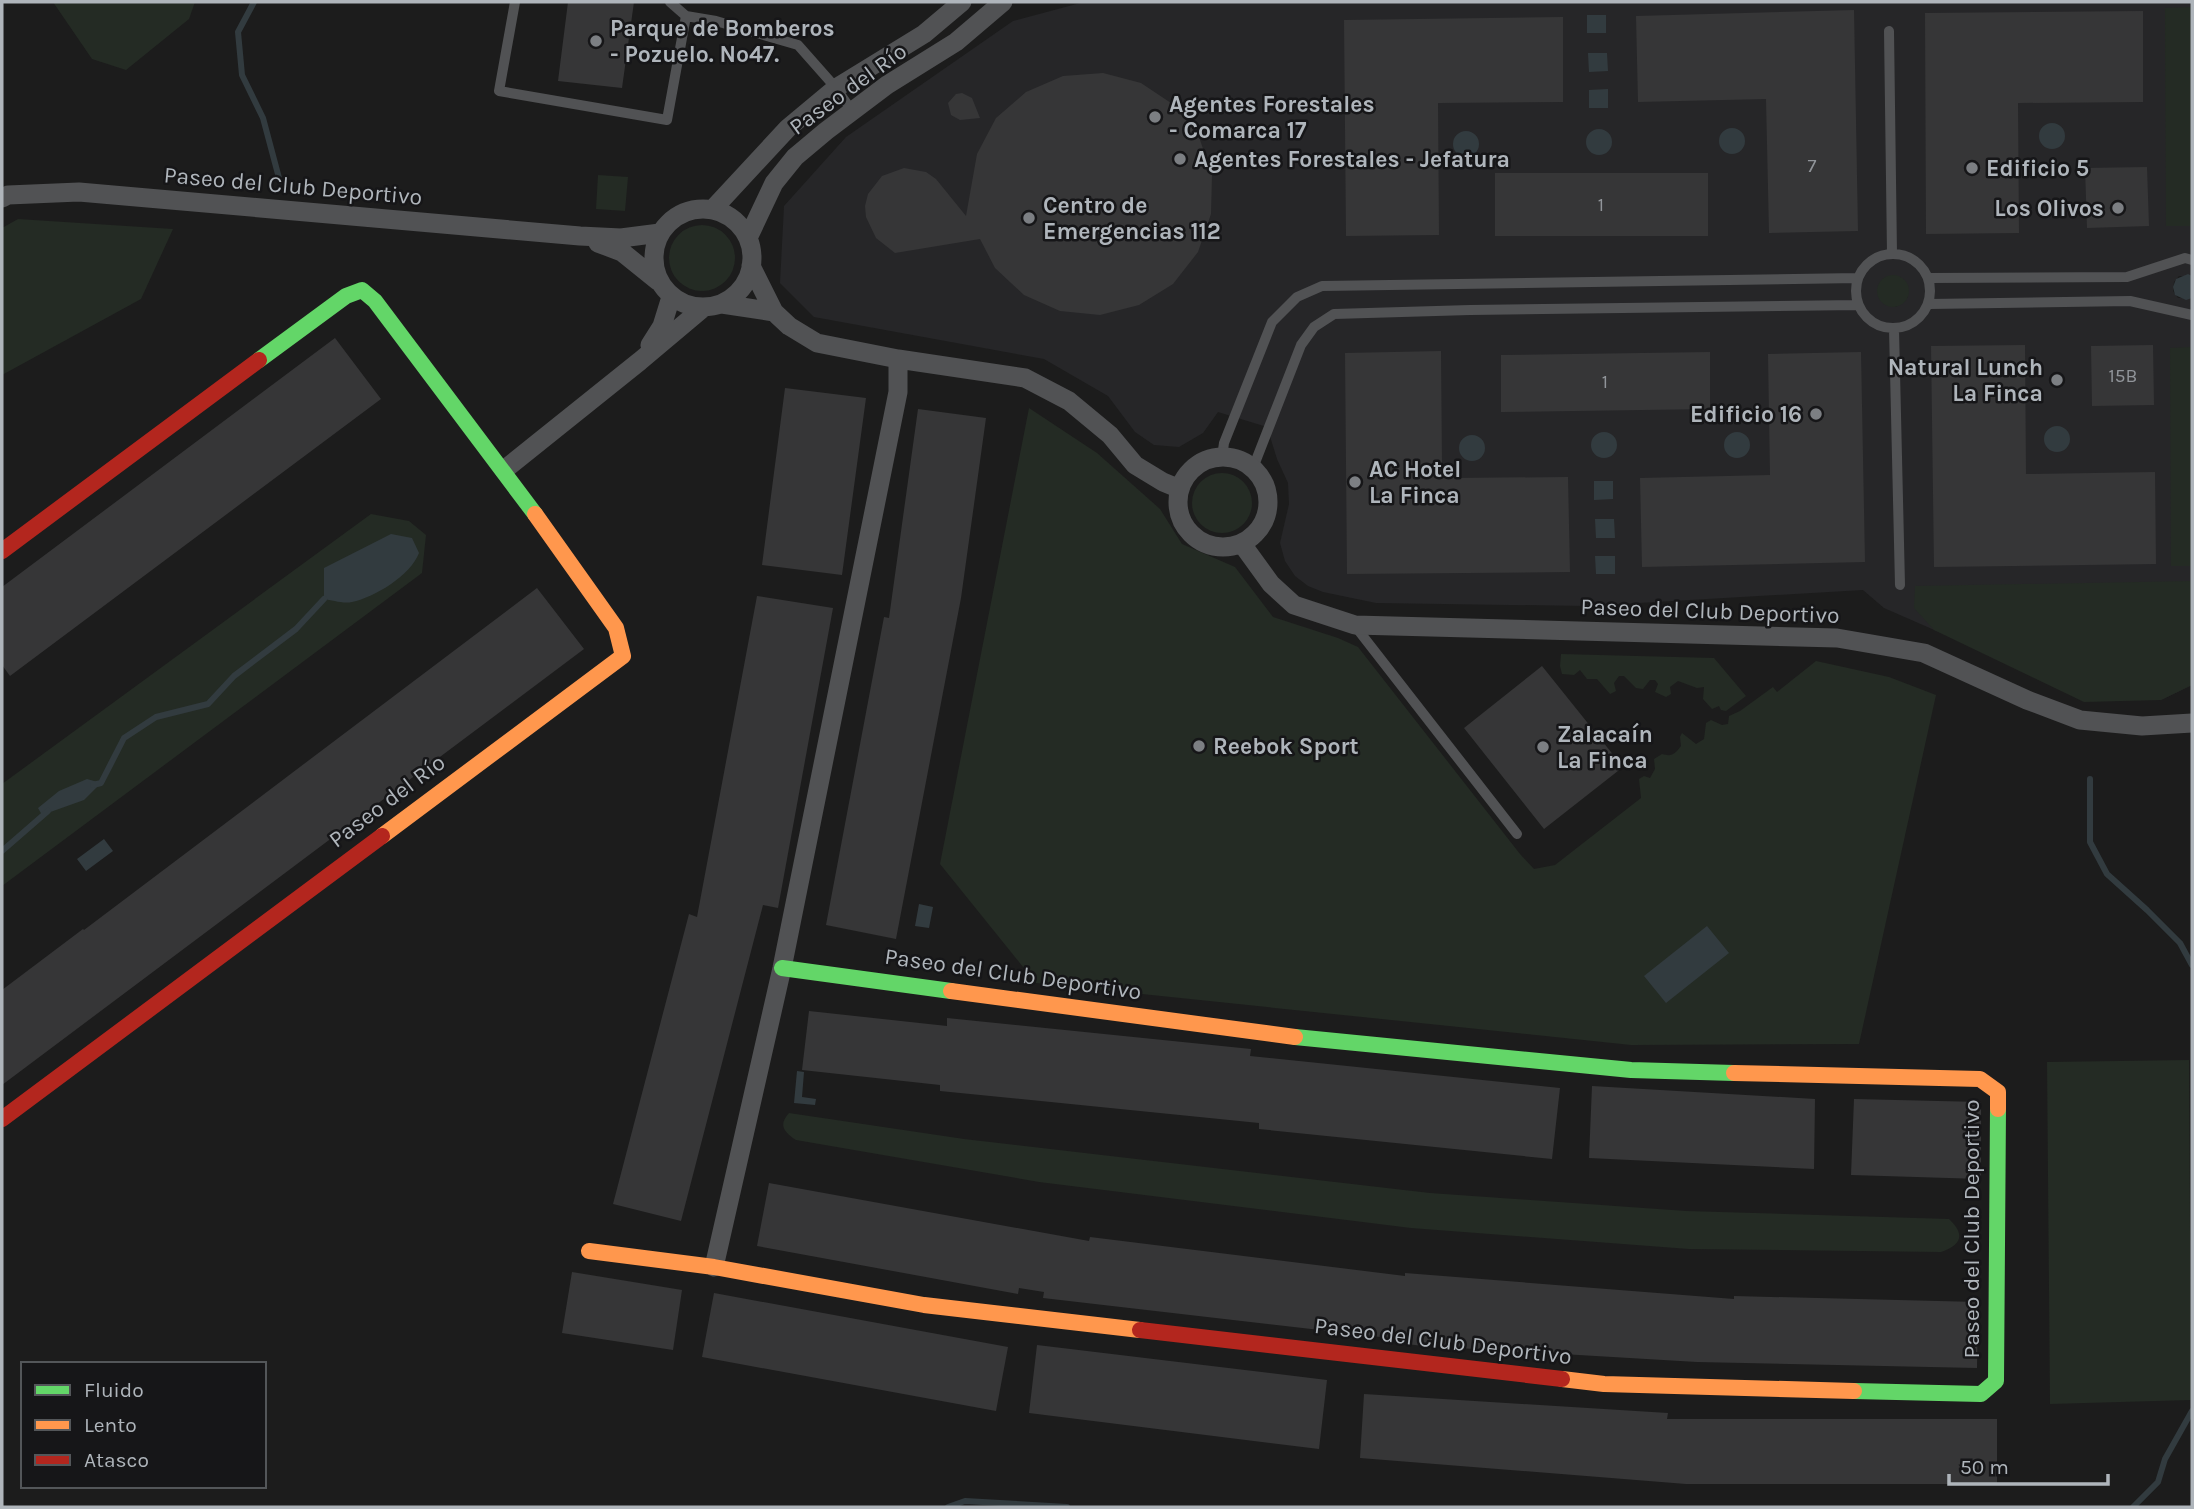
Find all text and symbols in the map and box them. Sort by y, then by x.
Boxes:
place label: Parque de Bomberos - Pozuelo. Nº47. [610,15,835,68]
marker: Parque de Bomberos - Pozuelo. Nº47. [588,33,604,49]
street label: Paseo del Río [784,37,912,141]
place label: Agentes Forestales - Comarca 17 [1169,91,1375,144]
marker: Agentes Forestales - Comarca 17 [1147,109,1163,125]
place label: Agentes Forestales - Jefatura [1194,146,1510,173]
marker: Agentes Forestales - Jefatura [1172,151,1188,167]
house number: 7 [1808,155,1817,177]
place label: Edificio 5 [1986,155,2089,182]
marker: Edificio 5 [1964,160,1980,176]
street label: Paseo del Club Deportivo [163,161,423,211]
place label: Centro de Emergencias 112 [1043,192,1221,245]
house number: 1 [1598,194,1604,216]
place label: Los Olivos [1994,195,2104,222]
marker: Los Olivos [2110,200,2126,216]
marker: Centro de Emergencias 112 [1021,210,1037,226]
place label: Natural Lunch La Finca [1888,354,2043,407]
house number: 15B [2109,365,2137,387]
house number: 1 [1602,371,1608,393]
marker: Natural Lunch La Finca [2049,372,2065,388]
place label: Edificio 16 [1690,401,1802,428]
marker: Edificio 16 [1808,406,1824,422]
place label: AC Hotel La Finca [1369,456,1461,509]
marker: AC Hotel La Finca [1347,474,1363,490]
street label: Paseo del Club Deportivo [1580,593,1840,629]
place label: Zalacaín La Finca [1557,721,1653,774]
place label: Reebok Sport [1213,733,1359,760]
marker: Reebok Sport [1191,738,1207,754]
marker: Zalacaín La Finca [1535,739,1551,755]
street label: Paseo del Río [324,749,450,853]
street label: Paseo del Club Deportivo [883,943,1143,1005]
street label: Paseo del Club Deportivo [1958,1099,1985,1359]
street label: Paseo del Club Deportivo [1313,1312,1573,1370]
legend [21,1362,266,1488]
text: Fluido [84,1378,144,1402]
text: Lento [84,1413,137,1437]
scale bar [1949,1442,2108,1486]
text: Atasco [84,1448,149,1472]
text: 50 m [1960,1455,2009,1479]

